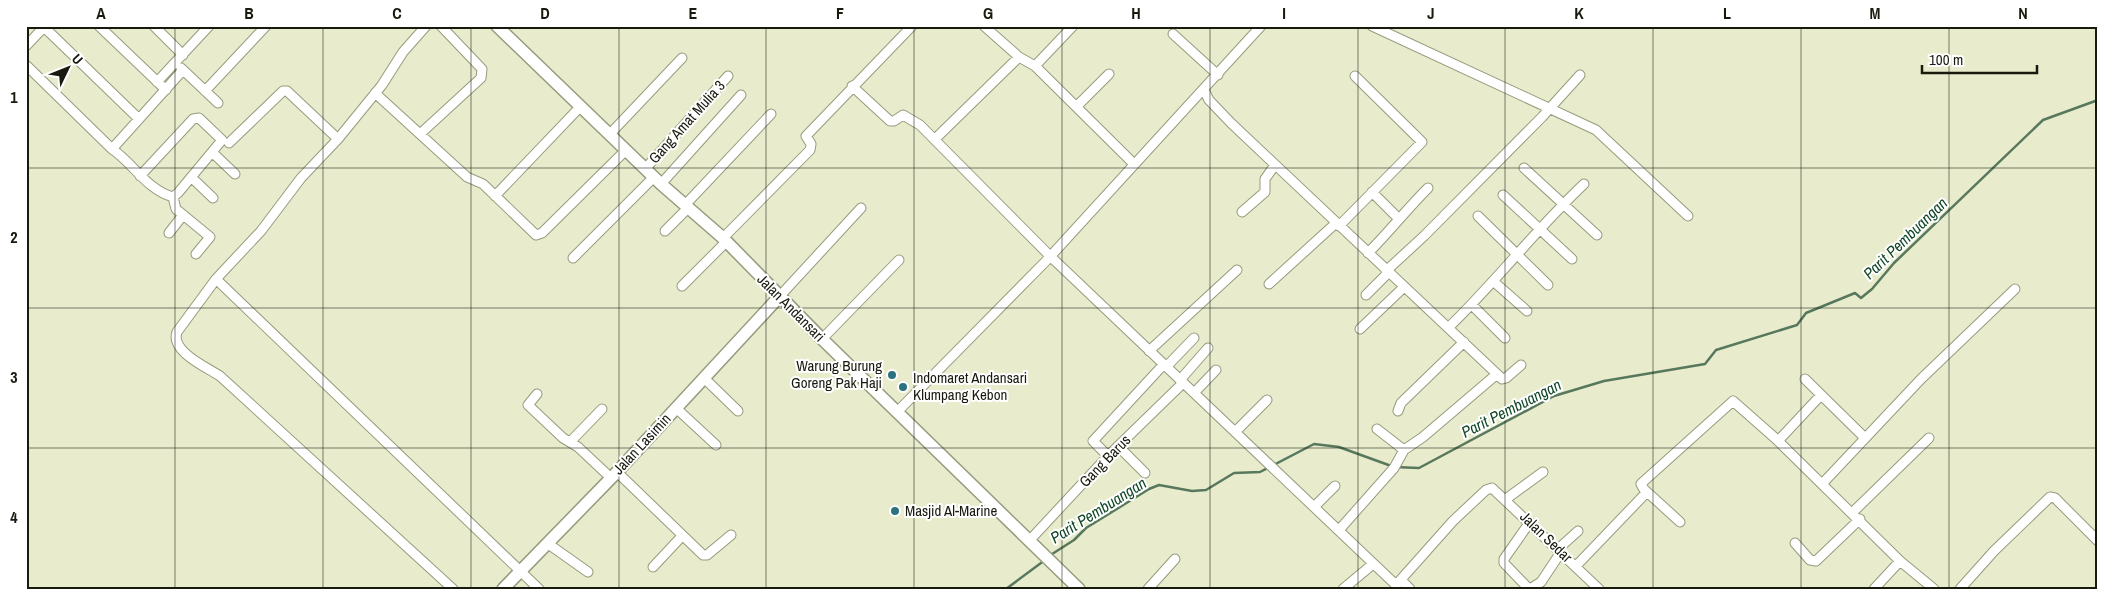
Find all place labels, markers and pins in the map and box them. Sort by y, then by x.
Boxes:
place label: Warung Burung Goreng Pak Haji [791,355,882,393]
place label: Indomaret Andansari Klumpang Kebon [913,367,1027,405]
marker: Warung Burung Goreng Pak Haji [886,369,898,381]
marker: Indomaret Andansari Klumpang Kebon [897,381,909,393]
place label: Masjid Al-Marine [905,500,997,521]
marker: Masjid Al-Marine [889,505,901,517]

